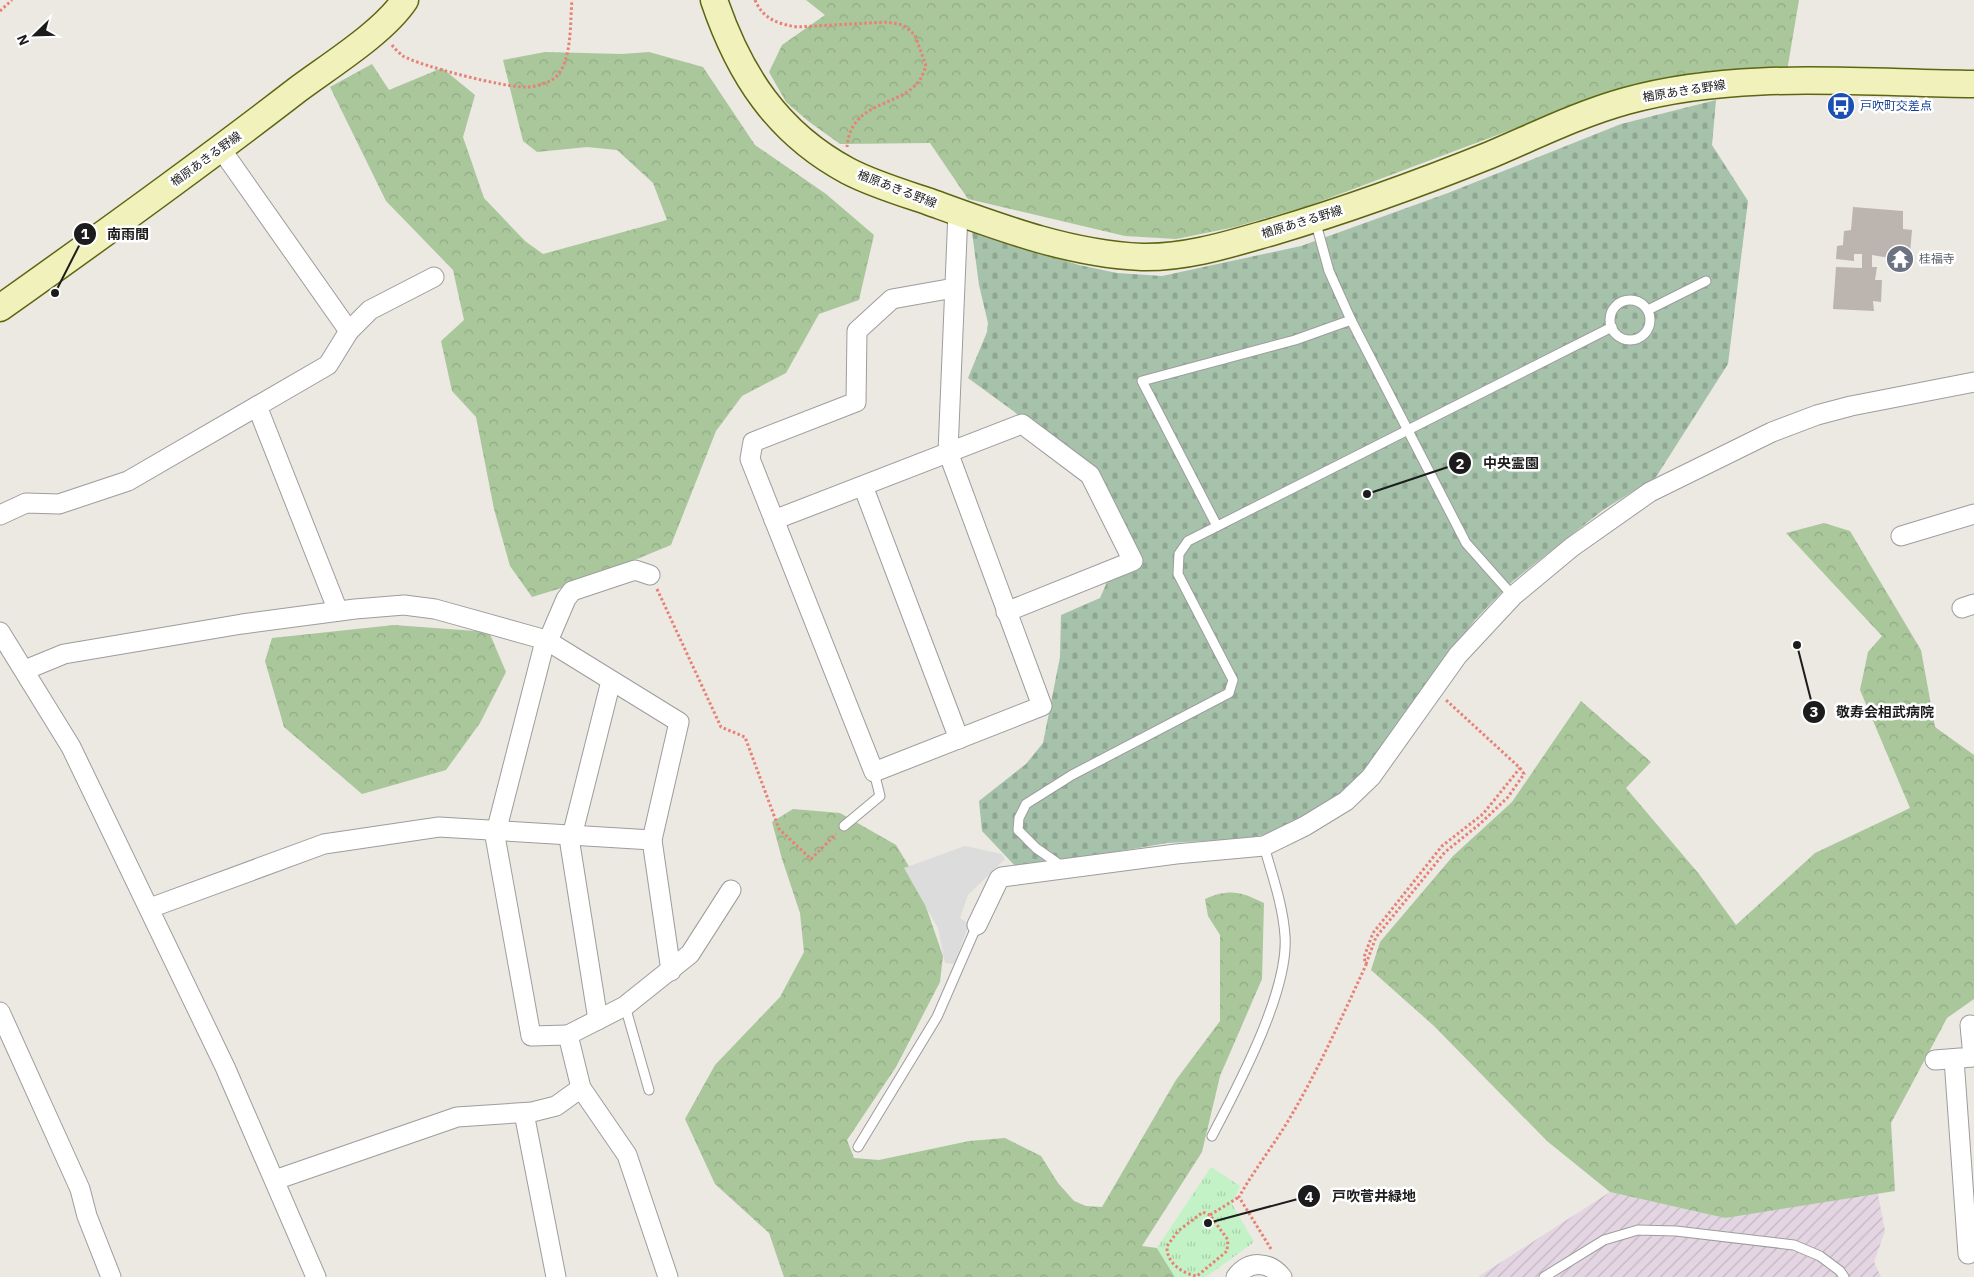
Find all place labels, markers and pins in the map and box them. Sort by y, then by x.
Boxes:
bus stop icon: 戸吹町交差点 [1826,91,1856,121]
place label: 戸吹町交差点 [1860,98,1932,113]
callout: 南雨間 [72,220,159,249]
temple icon: 桂福寺 [1885,244,1915,274]
place label: 桂福寺 [1919,251,1955,266]
callout: 中央霊園 [1448,449,1549,478]
callout: 敬寿会相武病院 [1801,698,1944,727]
callout: 戸吹菅井緑地 [1297,1182,1426,1211]

